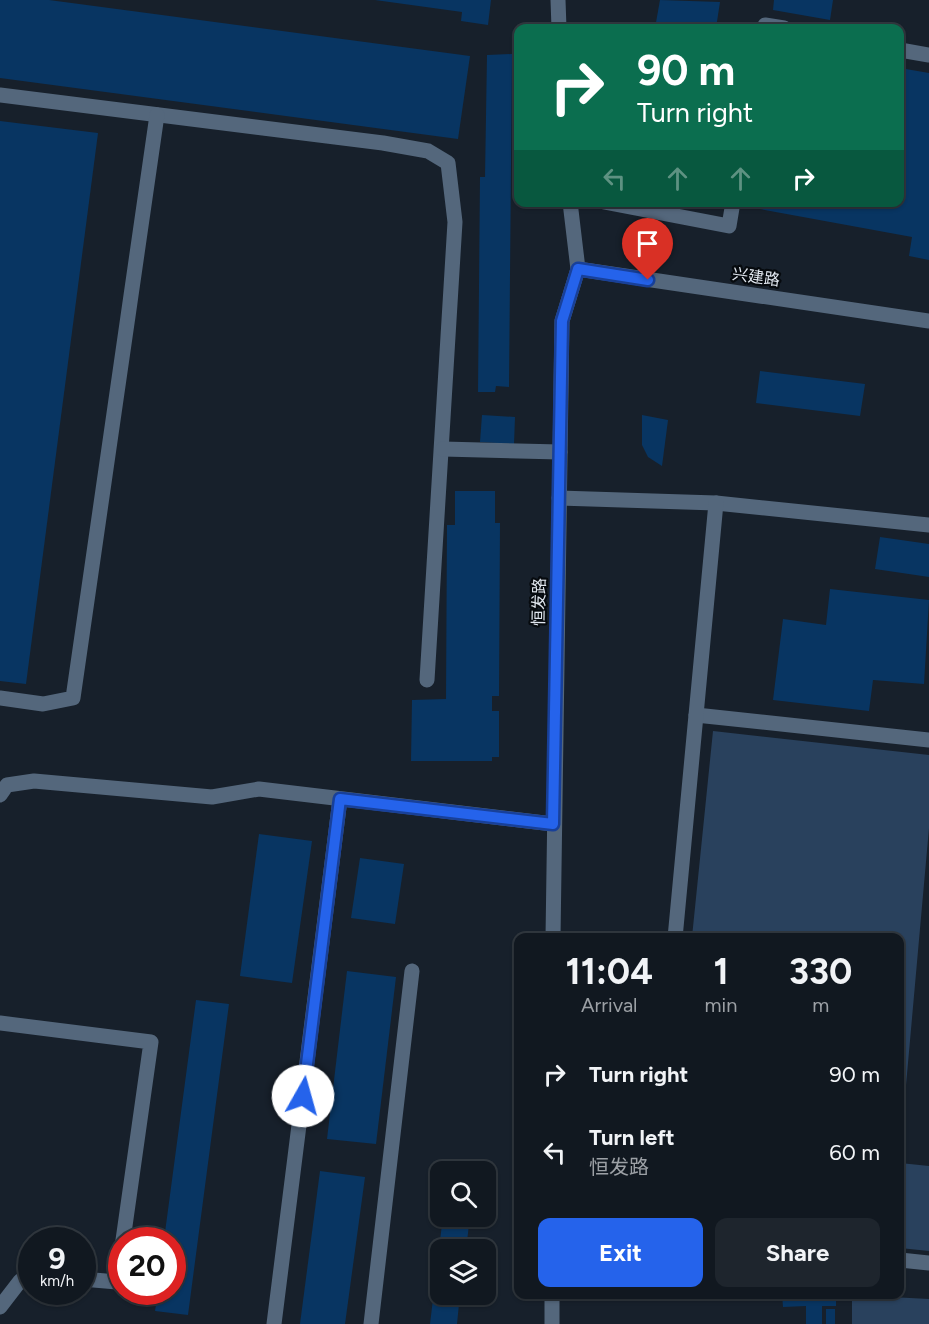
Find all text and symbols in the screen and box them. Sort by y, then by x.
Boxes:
text: 90 m [637,45,735,96]
icon: right [538,48,616,126]
text: Turn right [637,96,753,129]
icon: left [598,162,631,195]
icon: ahead [661,162,694,195]
icon: ahead [724,162,757,195]
icon: right [787,162,820,195]
pin [622,218,673,280]
icon: arrive [631,227,664,260]
street label: 兴建路 [731,264,781,290]
street label: 恒发路 [529,578,549,626]
text: 11:04 [566,950,653,993]
text: 1 [713,950,729,993]
text: 330 [789,950,852,993]
text: Arrival [581,993,638,1017]
text: min [705,993,737,1017]
text: m [812,993,829,1017]
icon: right [538,1058,571,1091]
text: Turn right [589,1061,688,1088]
text: 90 m [829,1061,880,1088]
position arrow [271,1064,335,1128]
text: Turn left [589,1124,675,1151]
icon: left [538,1136,571,1169]
text: 60 m [829,1139,880,1166]
text: 恒发路 [589,1155,649,1179]
map controls [430,1161,496,1305]
button: search [430,1161,496,1227]
button: Exit [538,1218,703,1287]
button: Share [715,1218,880,1287]
speed limit sign: 20 [108,1227,186,1305]
button: layers [430,1239,496,1305]
text: 9 [48,1240,66,1277]
text: km/h [40,1272,74,1290]

